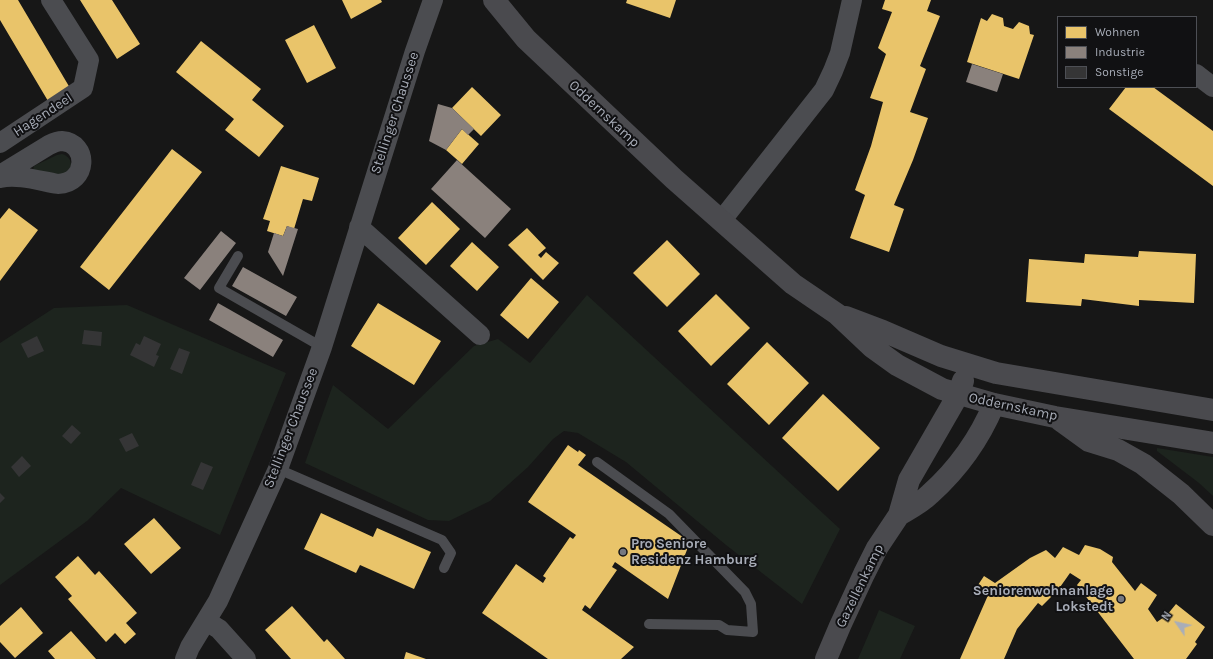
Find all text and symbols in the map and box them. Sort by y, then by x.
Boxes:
legend [1057,16,1197,88]
text: Wohnen [1095,25,1140,39]
text: Industrie [1095,45,1145,59]
street label: Stellinger Chaussee [367,50,423,176]
text: Sonstige [1095,65,1143,79]
street label: Oddernskamp [565,77,643,151]
street label: Hagendeel [10,90,76,140]
street label: Stellinger Chaussee [260,366,322,490]
street label: Oddernskamp [967,389,1059,425]
place label: Pro Seniore Residenz Hamburg [631,536,757,568]
street label: Gazellenkamp [833,541,887,631]
marker: Pro Seniore Residenz Hamburg [618,547,628,557]
place label: Seniorenwohnanlage Lokstedt [973,583,1113,616]
marker: Seniorenwohnanlage Lokstedt [1116,594,1126,604]
north arrow [1157,603,1197,643]
text: N [1159,609,1174,623]

